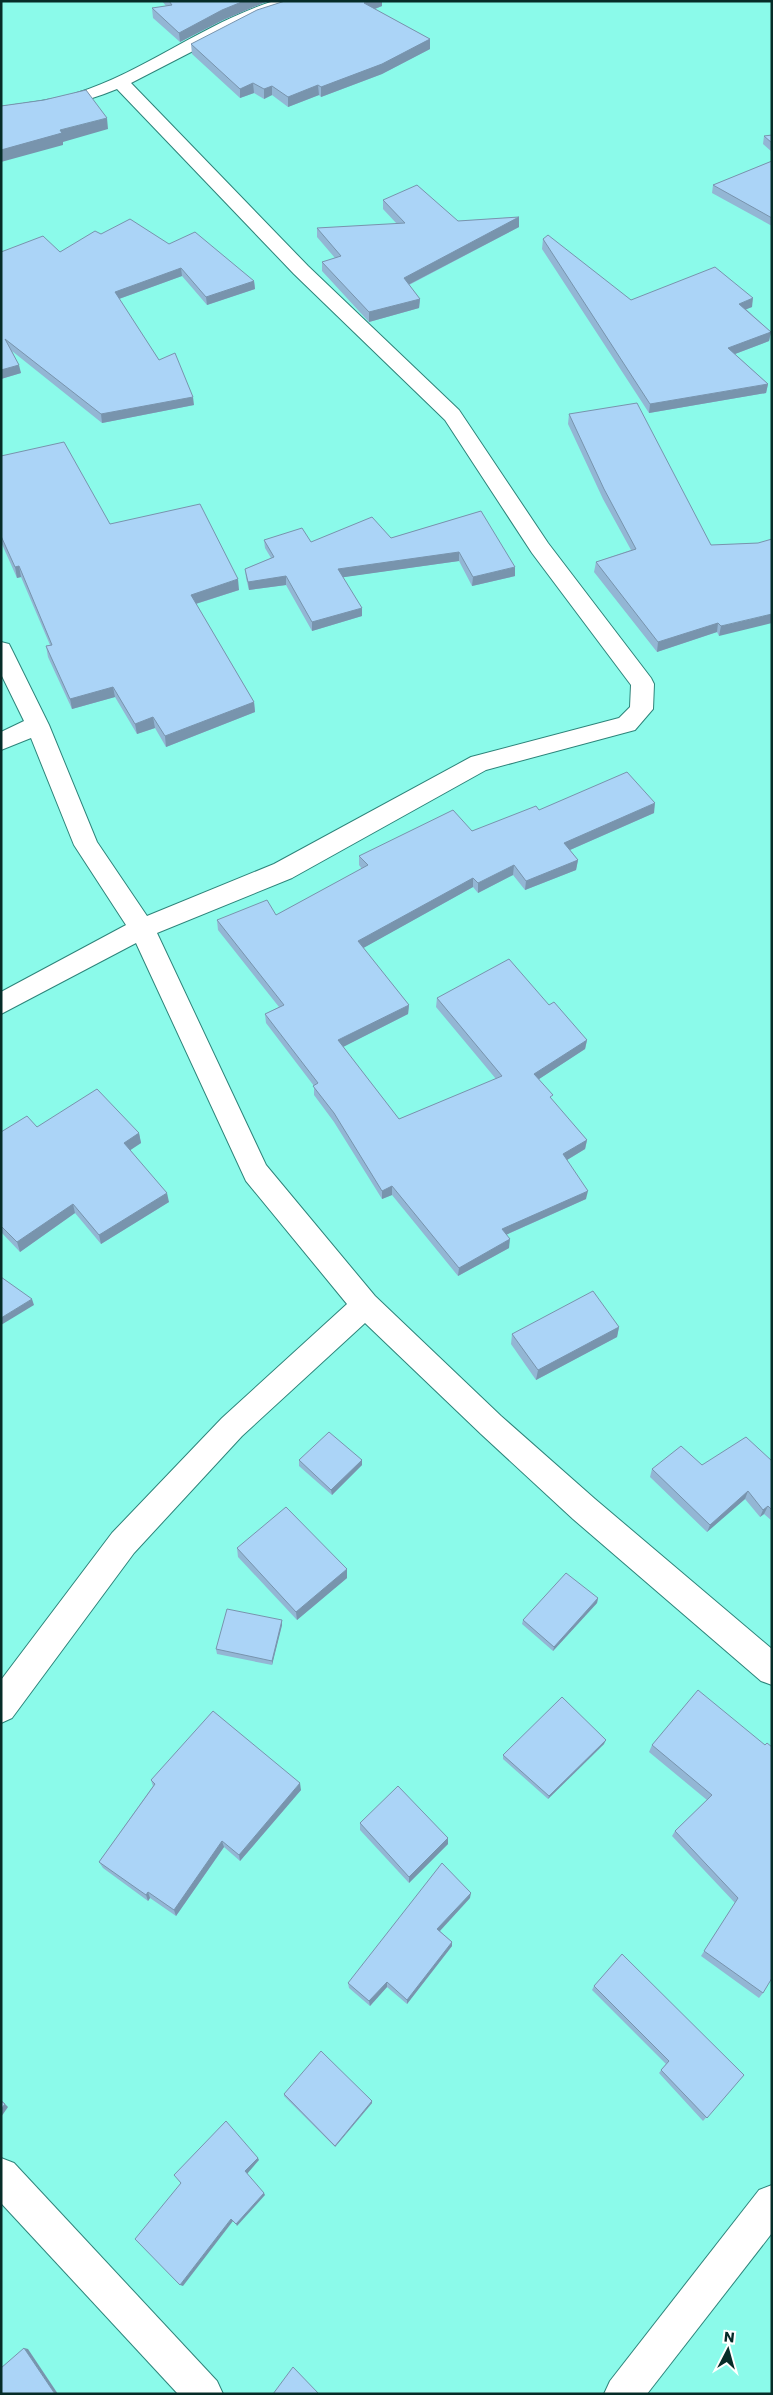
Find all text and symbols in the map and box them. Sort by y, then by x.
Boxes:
north arrow [703,2325,753,2375]
text: N [723,2327,736,2348]

